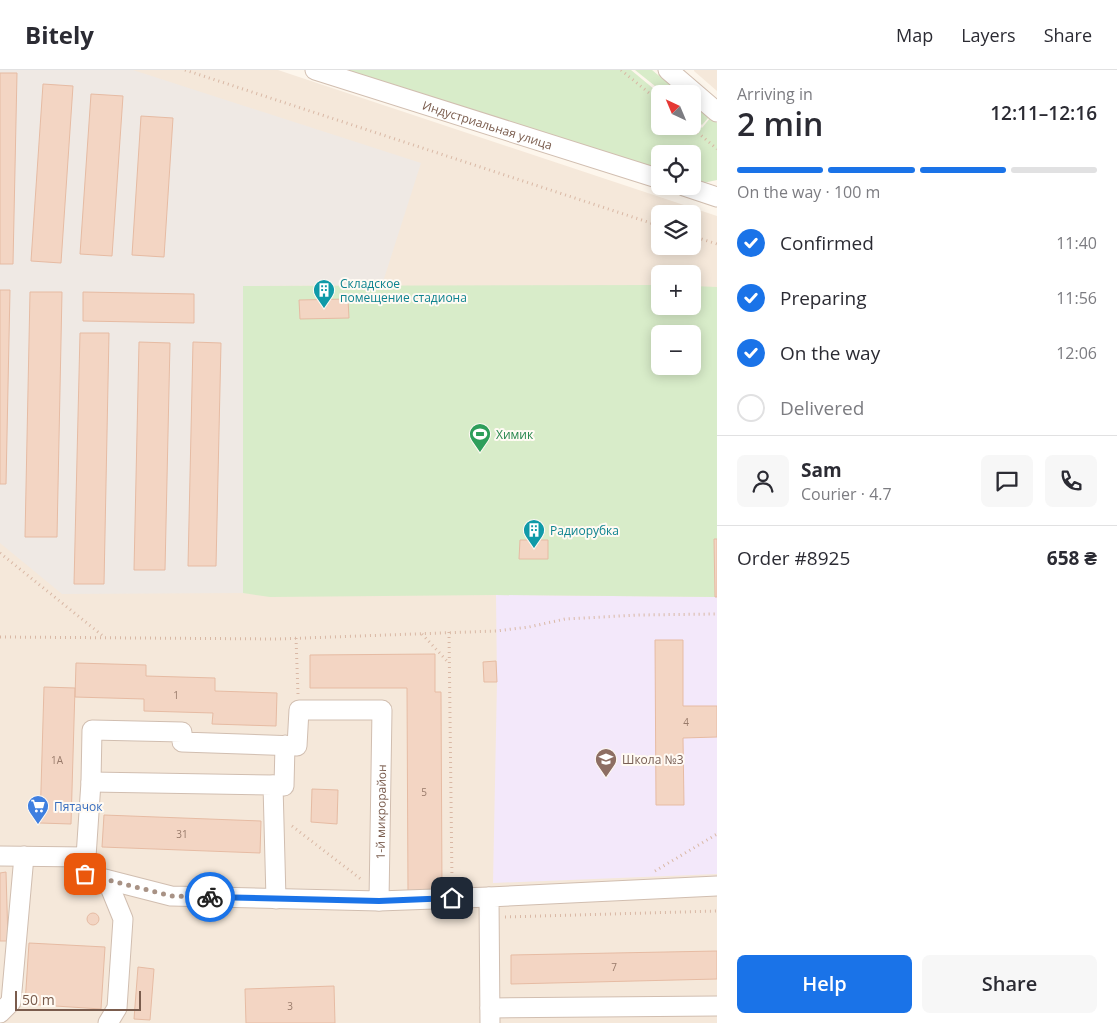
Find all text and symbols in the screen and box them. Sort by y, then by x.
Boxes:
text: Bitely [25,18,94,51]
text: Map [896,23,933,47]
text: Layers [961,23,1016,47]
text: Share [1044,23,1092,47]
text: Arriving in [737,83,813,105]
north arrow [651,85,701,135]
map controls [651,85,701,375]
street label: Индустриальная улица [420,96,555,153]
text: 12:11–12:16 [990,100,1097,126]
text: 2 min [737,102,823,145]
button: locate [651,145,701,195]
text: On the way · 100 m [737,181,880,203]
button: layers [651,205,701,255]
icon: check [737,229,765,257]
text: Confirmed [780,230,874,256]
text: 11:40 [1056,232,1097,254]
button: + [651,265,701,315]
place label: Складское помещение стадиона [340,275,467,306]
building icon: Складское помещение стадиона [312,278,336,309]
icon: check [737,284,765,312]
text: Preparing [780,285,867,311]
text: 11:56 [1056,287,1097,309]
button: − [651,325,701,375]
icon: check [737,339,765,367]
text: On the way [780,340,880,366]
text: 12:06 [1056,342,1097,364]
text: Delivered [780,395,864,421]
sports icon: Химик [468,422,492,453]
place label: Химик [496,426,534,443]
button: person [737,455,789,507]
button: chat [981,455,1033,507]
button: phone [1045,455,1097,507]
text: Sam [801,457,842,483]
text: Courier · 4.7 [801,483,892,505]
building icon: Радиорубка [522,518,546,549]
place label: Радиорубка [550,522,619,539]
text: Order #8925 [737,545,850,571]
text: 658 ₴ [1047,545,1097,571]
house number: 1 [173,688,179,702]
house number: 4 [683,715,689,729]
school or university icon: Школа №3 [594,747,618,778]
place label: Школа №3 [622,751,684,768]
house number: 1А [51,753,64,767]
street label: 1-й микрорайон [371,764,390,860]
house number: 5 [421,785,427,799]
supermarket icon: Пятачок [26,794,50,825]
place label: Пятачок [54,798,103,815]
house number: 31 [176,827,188,841]
pin [64,853,106,895]
icon: bag [71,860,99,888]
courier [185,872,235,922]
pin [431,877,473,919]
icon: bike [196,883,224,911]
icon: home [438,884,466,912]
button: Help [737,955,912,1013]
button: Share [922,955,1097,1013]
house number: 7 [611,960,617,974]
scale bar [15,988,141,1011]
text: 50 m [22,990,55,1009]
house number: 3 [287,999,293,1013]

